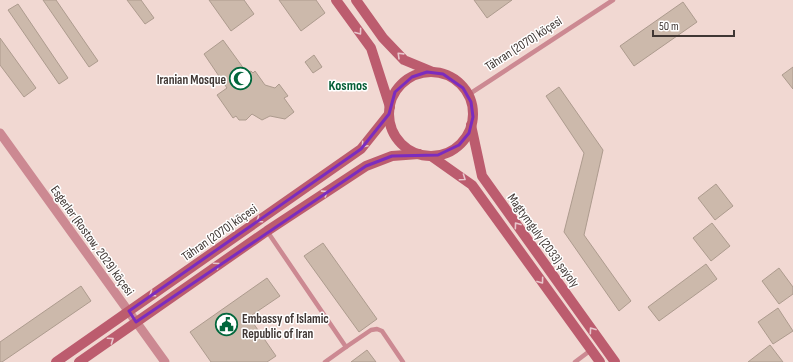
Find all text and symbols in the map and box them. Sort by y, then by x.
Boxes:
scale bar [653,12,734,38]
street label: Tähran (2070) köçesi [482,13,565,75]
text: 50 m [659,19,679,34]
one-way arrow [354,27,361,34]
one-way arrow [397,52,405,60]
mosque icon: Iranian Mosque [228,66,254,92]
place label: Iranian Mosque [157,72,226,88]
district label: Kosmos [329,77,367,94]
one-way arrow [362,140,369,147]
one-way arrow [458,173,465,180]
street label: Esgerler (Rostow, 2029) köçesi [47,182,137,299]
one-way arrow [321,190,328,197]
street label: Magtymguly (2033) şaýoly [504,190,583,291]
street label: Tähran (2070) köçesi [179,201,260,265]
one-way arrow [256,215,263,223]
one-way arrow [515,222,522,229]
one-way arrow [213,263,220,270]
one-way arrow [536,276,543,283]
one-way arrow [150,289,157,296]
place label: Embassy of Islamic Republic of Iran [242,311,329,342]
public building icon: Embassy of Islamic Republic of Iran [214,312,240,338]
one-way arrow [590,328,597,335]
one-way arrow [106,338,113,345]

